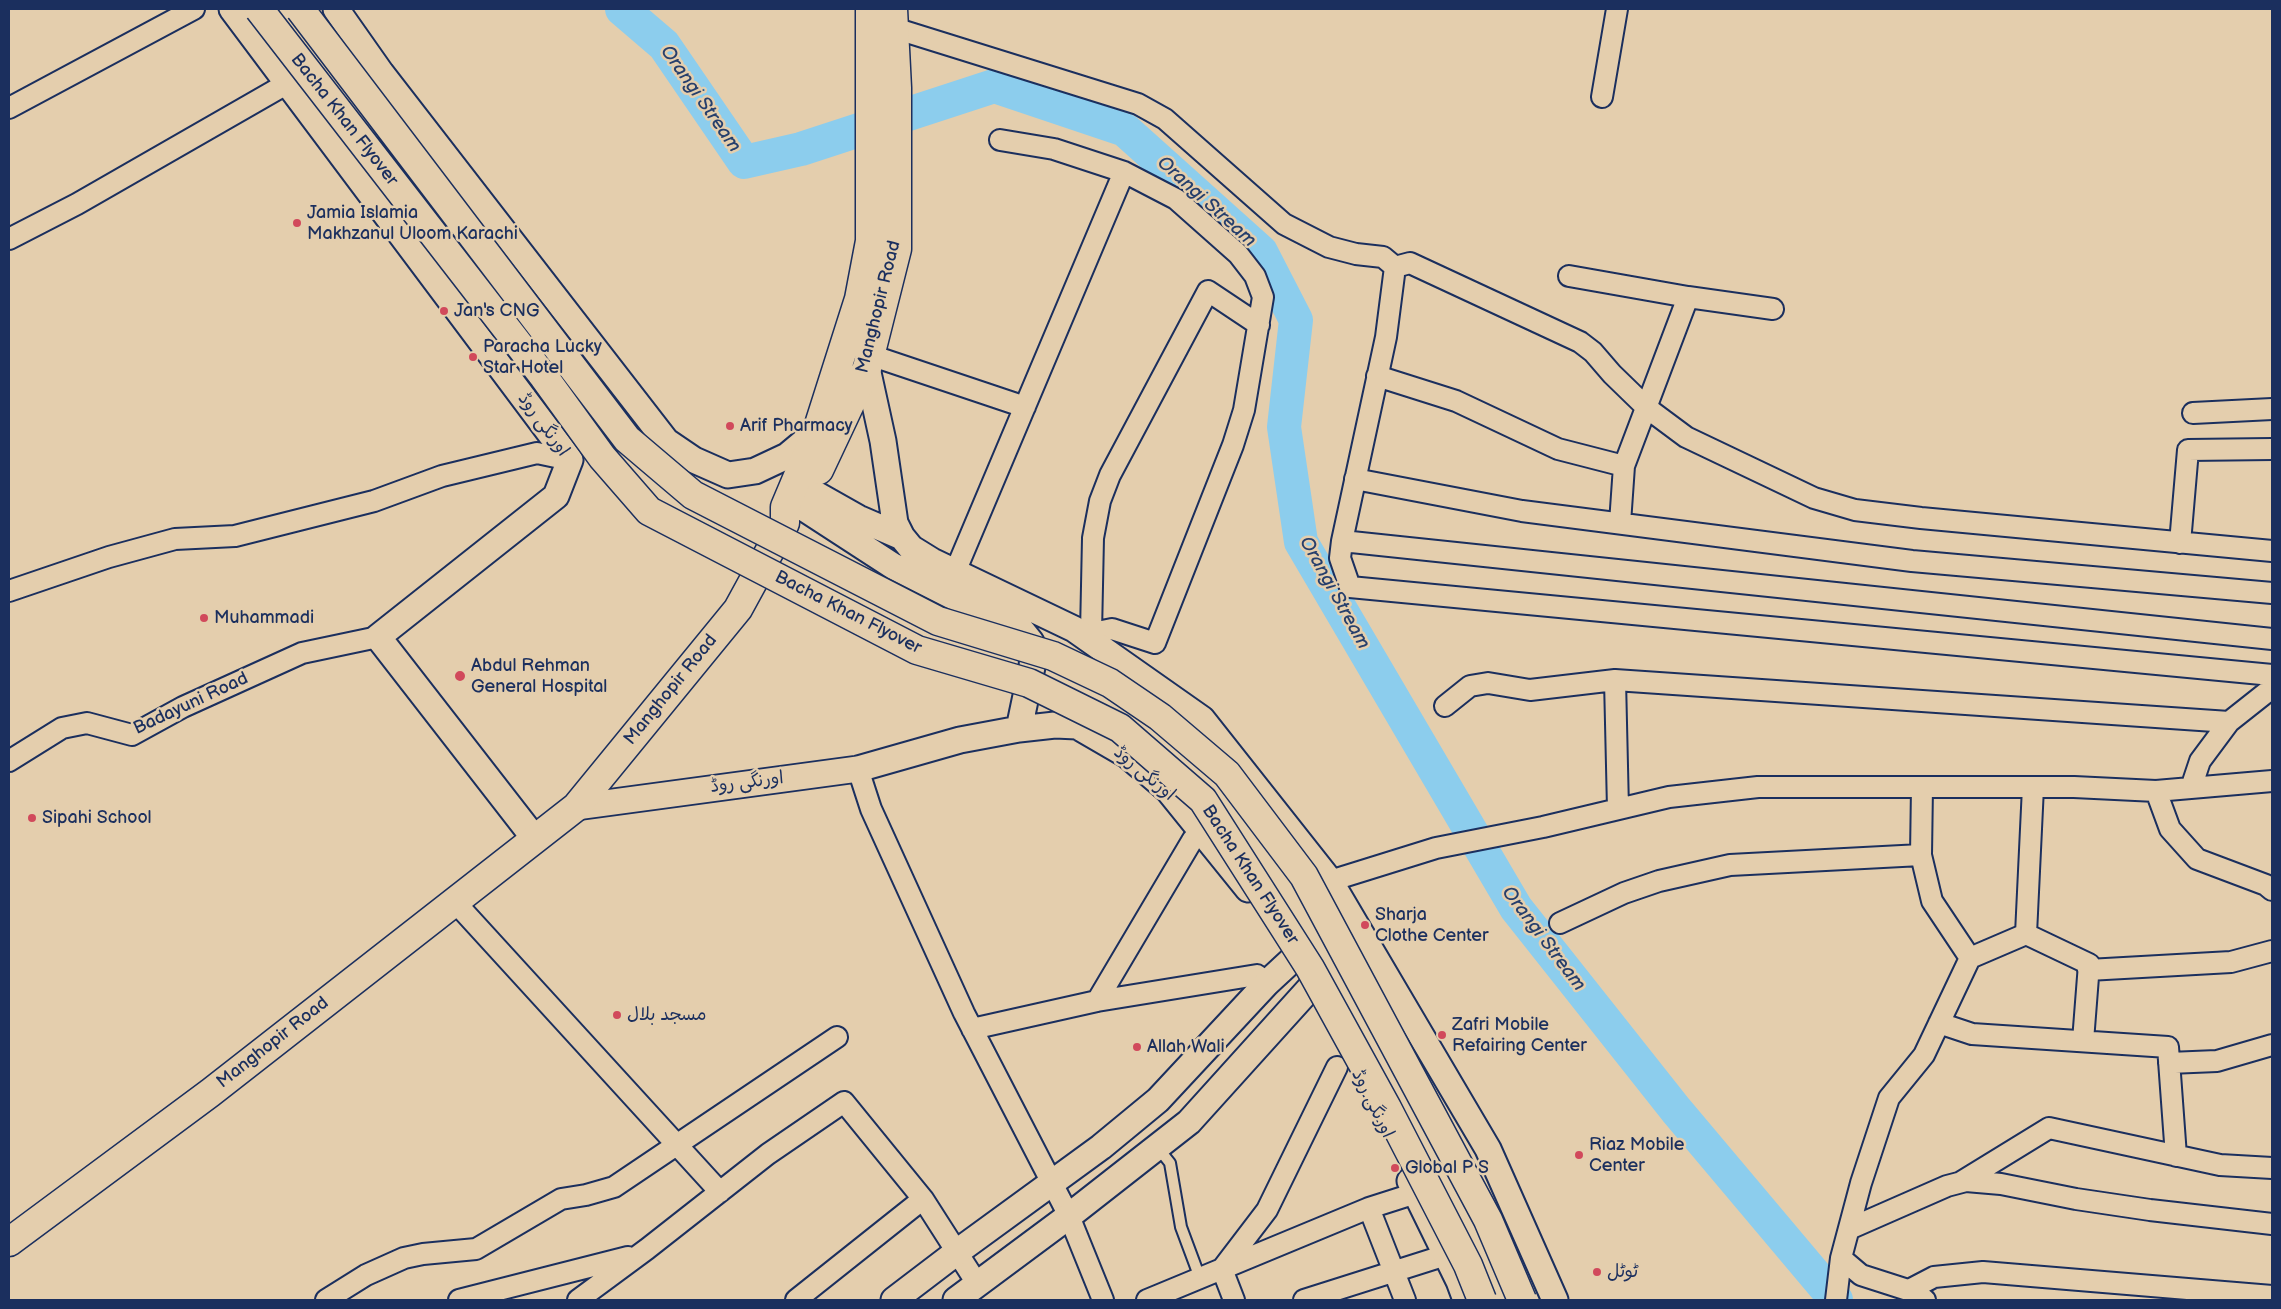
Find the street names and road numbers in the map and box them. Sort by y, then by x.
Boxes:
street label: Bacha Khan Flyover [286,50,402,190]
street label: Manghopir Road [852,238,906,376]
street label: اورنگی روڈ [513,389,573,461]
street label: Bacha Khan Flyover [771,567,925,659]
street label: Manghopir Road [620,630,722,750]
street label: Badayuni Road [130,668,252,740]
street label: اورنگی روڈ [1109,742,1179,806]
street label: اورنگی روڈ [709,768,785,798]
street label: Bacha Khan Flyover [1197,801,1303,949]
street label: Manghopir Road [213,993,333,1093]
street label: اورنگی روڈ [1346,1066,1398,1142]

